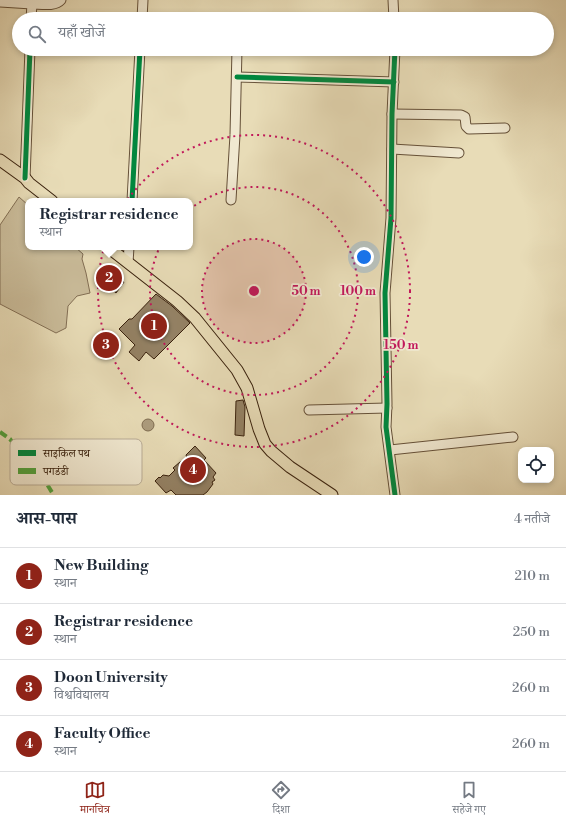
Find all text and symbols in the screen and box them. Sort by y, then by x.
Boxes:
search box [12,12,554,56]
icon: search [26,23,48,45]
text: यहाँ खोजें [58,23,105,42]
popup [25,198,193,250]
text: Registrar residence [39,205,179,224]
text: स्थान [39,224,62,240]
your location [354,247,374,267]
pin: 2 [96,263,122,293]
centre of rings [247,284,261,298]
text: 50 m [291,284,321,299]
text: 100 m [340,284,376,299]
pin: 1 [141,311,167,341]
pin: 3 [93,330,119,360]
text: 150 m [384,338,418,353]
legend [10,439,142,485]
text: साइकिल पथ [42,447,91,461]
map controls [518,447,554,483]
button: locate [518,447,554,483]
pin: 4 [180,455,206,485]
text: पगडंडी [42,465,70,479]
text: आस-पास [16,508,77,530]
text: 4 नतीजे [514,511,550,527]
text: New Building [54,556,149,575]
text: 1 [26,568,32,584]
text: 210 m [515,568,550,584]
text: स्थान [54,575,77,591]
text: Registrar residence [54,612,193,631]
text: 2 [25,624,33,640]
text: 250 m [513,624,550,640]
text: स्थान [54,631,77,647]
text: Doon University [54,668,168,687]
text: 3 [25,680,33,696]
text: 260 m [512,680,550,696]
text: विश्वविद्यालय [54,687,109,703]
text: Faculty Office [54,724,151,743]
text: 4 [25,736,33,752]
text: 260 m [512,736,550,752]
text: स्थान [54,743,77,759]
tab: मानचित्र [80,779,110,820]
tab: दिशा [270,779,292,820]
tab: सहेजे गए [452,779,486,820]

